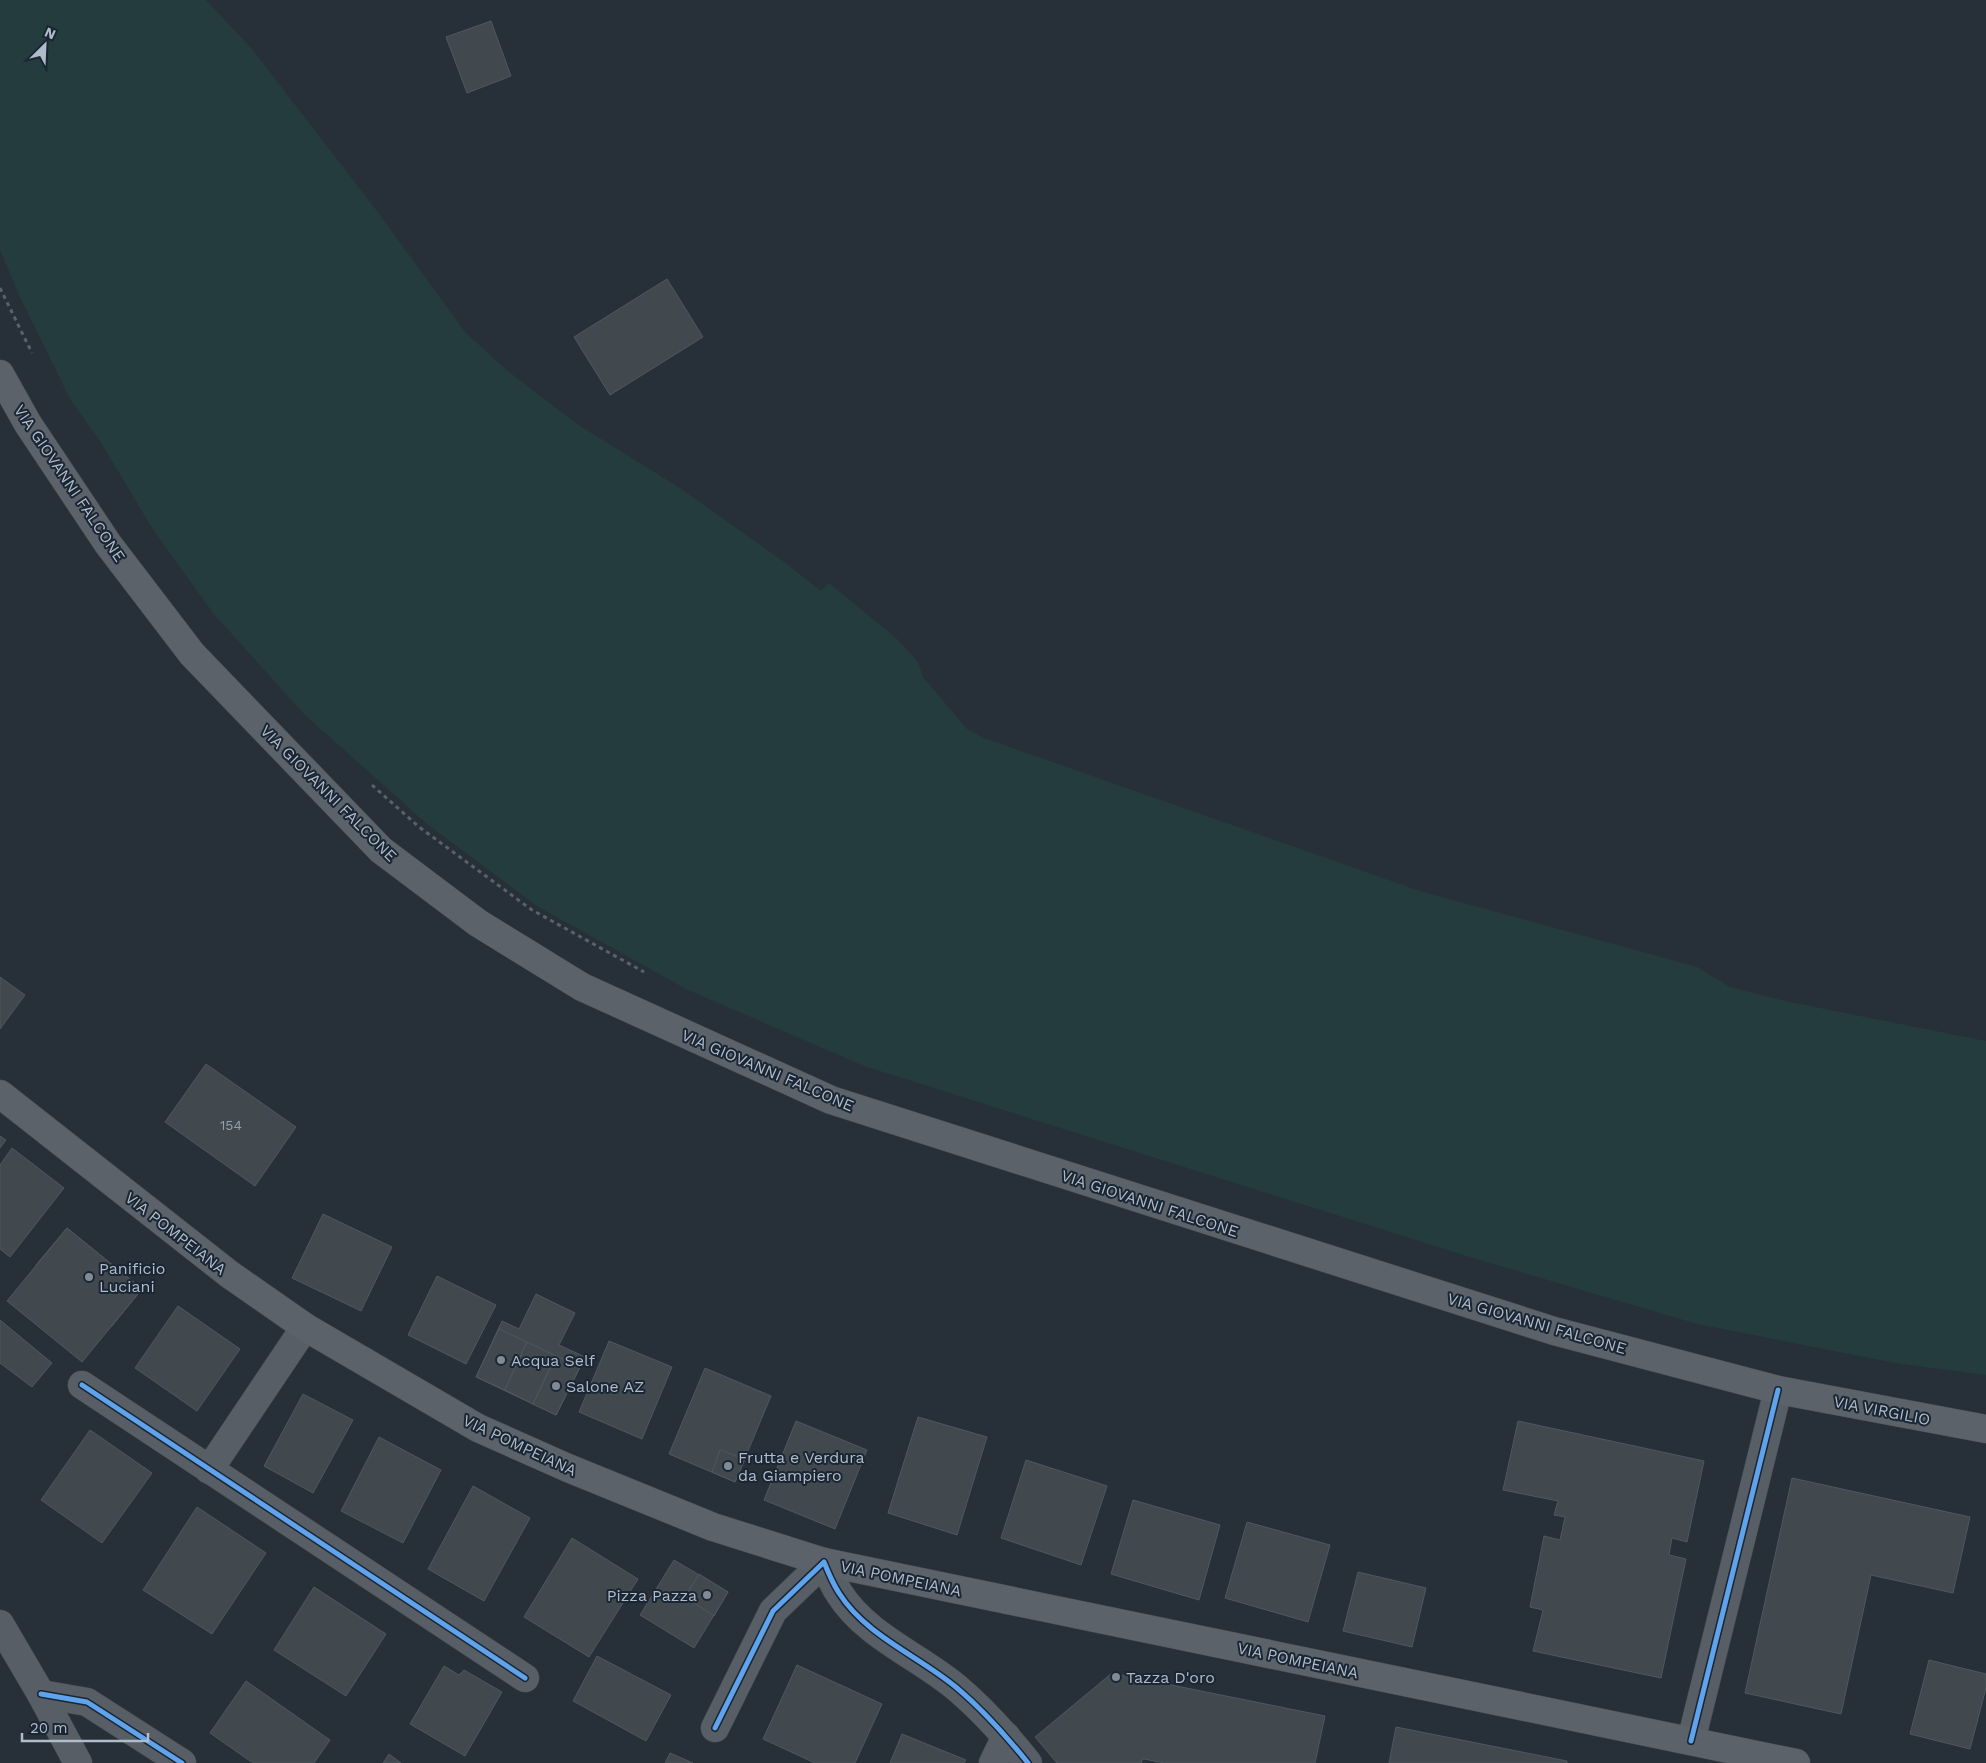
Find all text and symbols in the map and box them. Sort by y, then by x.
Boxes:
north arrow [20,20,70,70]
text: N [42,24,58,43]
street label: VIA GIOVANNI FALCONE [10,401,129,565]
street label: VIA GIOVANNI FALCONE [256,721,401,866]
street label: VIA GIOVANNI FALCONE [679,1025,857,1115]
house number: 154 [220,1117,242,1133]
street label: VIA GIOVANNI FALCONE [1059,1166,1241,1241]
street label: VIA POMPEIANA [121,1188,231,1279]
place label: Panificio Luciani [99,1259,165,1296]
marker: Panificio Luciani [83,1271,95,1283]
street label: VIA GIOVANNI FALCONE [1445,1289,1629,1358]
place label: Acqua Self [511,1351,596,1370]
marker: Acqua Self [495,1354,507,1366]
place label: Salone AZ [566,1377,644,1396]
marker: Salone AZ [550,1380,562,1392]
street label: VIA VIRGILIO [1832,1392,1932,1429]
street label: VIA POMPEIANA [460,1411,580,1480]
place label: Frutta e Verdura da Giampiero [738,1448,865,1485]
marker: Frutta e Verdura da Giampiero [722,1460,734,1472]
street label: VIA POMPEIANA [839,1556,964,1601]
place label: Pizza Pazza [607,1586,697,1605]
marker: Pizza Pazza [701,1589,713,1601]
street label: VIA POMPEIANA [1236,1638,1361,1683]
place label: Tazza D'oro [1126,1668,1215,1687]
marker: Tazza D'oro [1110,1671,1122,1683]
scale bar [22,1710,149,1742]
text: 20 m [30,1719,68,1737]

